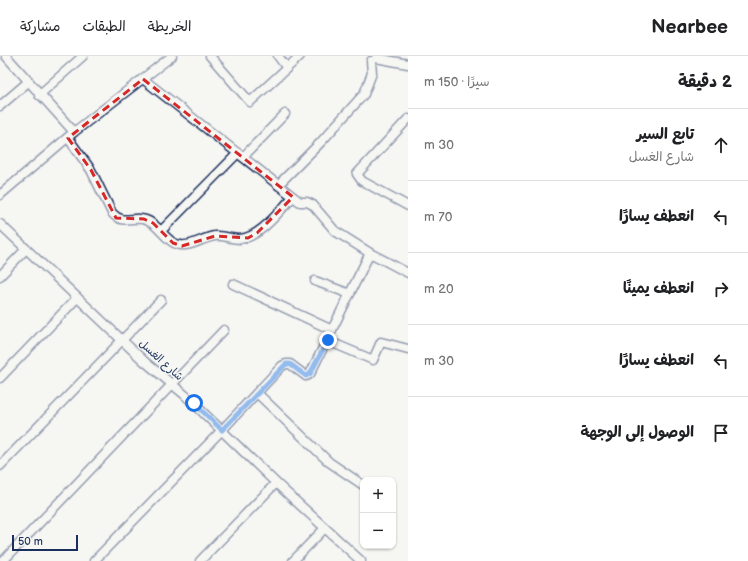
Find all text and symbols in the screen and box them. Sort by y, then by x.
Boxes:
text: Nearbee [651,16,728,39]
text: مشاركة [20,18,60,35]
text: الطبقات [82,18,126,35]
text: الخريطة [148,18,191,35]
text: 2 دقيقة [678,72,732,92]
text: سيرًا · 150 m [424,74,490,90]
text: تابع السير [636,125,694,144]
icon: ahead [710,134,732,156]
text: 30 m [424,137,454,153]
text: شارع الغسل [629,149,694,165]
icon: left [710,206,732,228]
text: انعطف يسارًا [619,207,694,226]
text: 70 m [424,209,452,225]
icon: right [710,278,732,300]
text: انعطف يمينًا [623,279,694,298]
text: 20 m [424,281,454,297]
route end [319,331,337,349]
street label: شارع الغسل [135,337,186,385]
icon: left [710,350,732,372]
text: انعطف يسارًا [619,351,694,370]
text: 30 m [424,353,454,369]
route start [185,394,203,412]
icon: arrive [710,422,732,444]
text: الوصول إلى الوجهة [580,423,694,442]
map controls [360,477,396,549]
button: + [360,477,396,513]
button: − [360,513,396,549]
scale bar [12,533,78,552]
text: 50 m [18,535,43,548]

